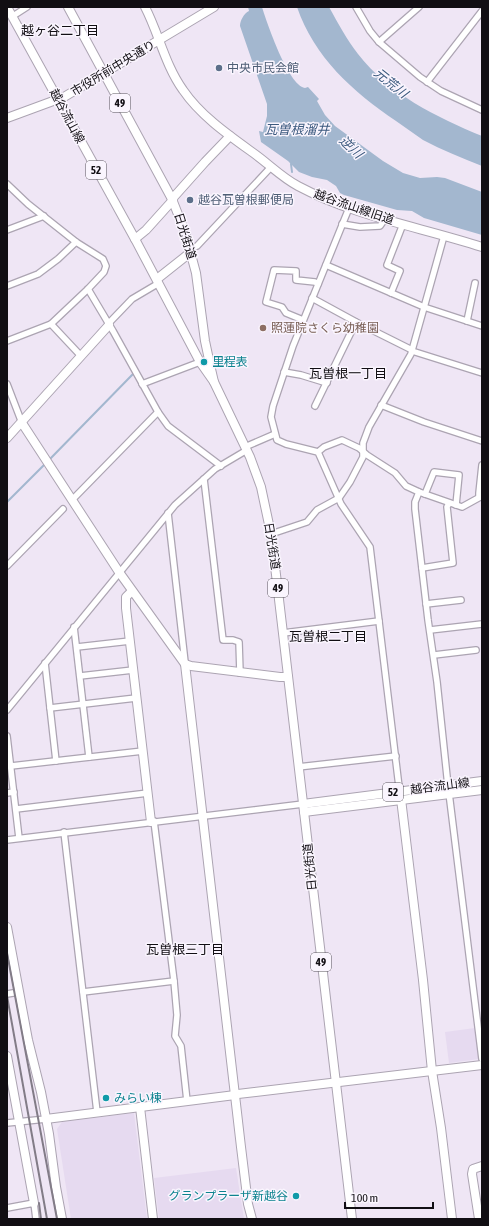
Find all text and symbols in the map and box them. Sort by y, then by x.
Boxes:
district label: 越ヶ谷二丁目 [21,23,99,38]
street label: 市役所前中央通り [68,37,158,99]
place label: 中央市民会館 [227,61,299,75]
marker: 中央市民会館 [214,63,224,73]
water label: 元荒川 [371,65,412,102]
street label: 越谷流山線 [47,86,87,146]
road number: 49 [110,94,130,112]
water label: 瓦曽根溜井 [264,122,330,137]
water label: 逆川 [336,133,367,163]
road number: 52 [86,161,106,179]
street label: 越谷流山線旧道 [312,187,396,227]
place label: 越谷瓦曽根郵便局 [198,193,294,207]
marker: 越谷瓦曽根郵便局 [185,195,195,205]
street label: 日光街道 [171,211,199,261]
place label: 照蓮院さくら幼稚園 [271,321,379,335]
marker: 照蓮院さくら幼稚園 [258,323,268,333]
place label: 里程表 [212,355,248,369]
marker: 里程表 [199,357,209,367]
district label: 瓦曽根一丁目 [309,366,387,381]
street label: 日光街道 [261,521,283,571]
road number: 49 [268,579,288,597]
district label: 瓦曽根二丁目 [289,629,367,644]
street label: 越谷流山線 [409,775,471,797]
road number: 52 [383,783,403,801]
street label: 日光街道 [301,842,319,892]
district label: 瓦曽根三丁目 [146,942,224,957]
road number: 49 [311,953,331,971]
place label: みらい棟 [114,1091,162,1105]
marker: みらい棟 [101,1093,111,1103]
scale bar [345,1184,433,1210]
place label: グランプラーザ新越谷 [169,1189,288,1203]
marker: グランプラーザ新越谷 [291,1191,301,1201]
text: 100 m [351,1191,378,1205]

